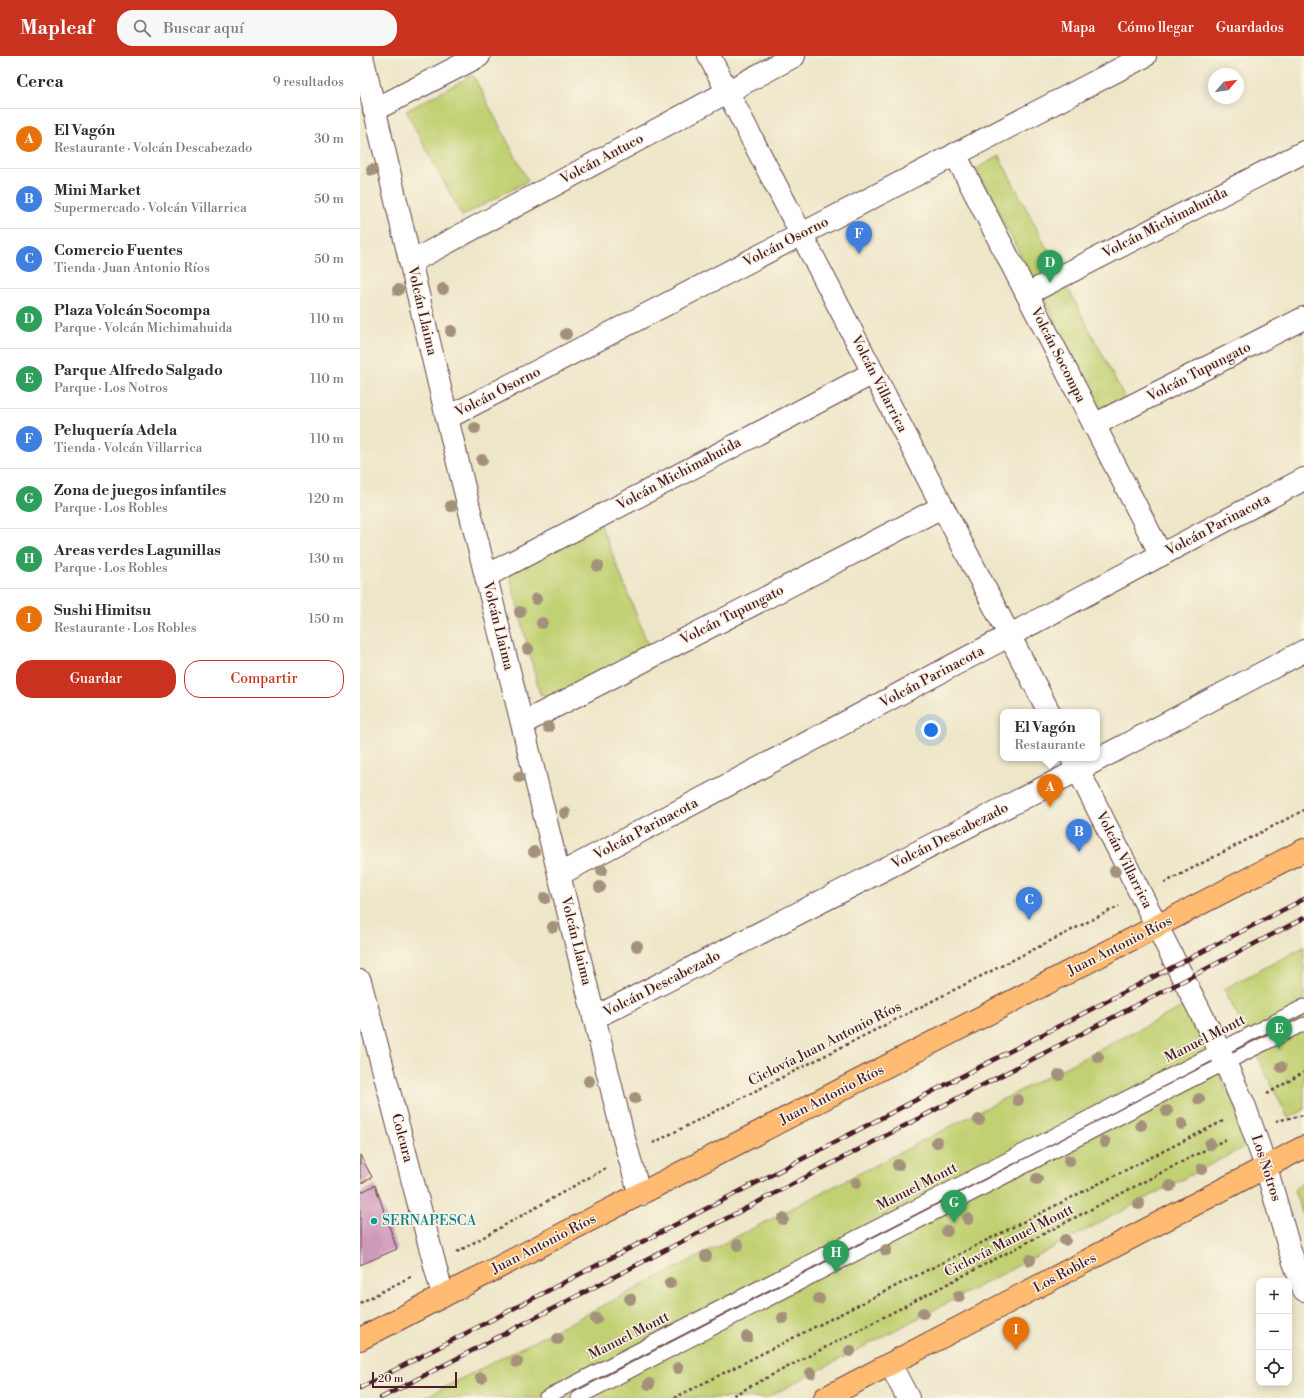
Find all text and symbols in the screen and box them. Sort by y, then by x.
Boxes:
search box [117,10,397,46]
text: Mapleaf [20,16,93,40]
icon: search [131,17,153,39]
text: Buscar aquí [163,19,244,38]
text: Mapa [1061,19,1095,37]
text: Cómo llegar [1117,19,1194,37]
text: Guardados [1216,19,1284,37]
north arrow [1208,68,1244,104]
text: Cerca [16,71,64,93]
text: 9 resultados [273,74,344,90]
text: El Vagón [54,121,115,140]
street label: Volcán Antuco [556,129,647,189]
text: A [24,131,34,147]
text: 30 m [314,131,344,147]
text: Restaurante · Volcán Descabezado [54,140,252,156]
text: Mini Market [54,181,141,200]
street label: Volcán Michimahuida [1098,183,1232,263]
text: B [24,191,34,207]
text: 50 m [314,191,344,207]
text: Supermercado · Volcán Villarrica [54,200,247,216]
street label: Volcán Osorno [739,213,832,272]
pin: F [846,221,872,254]
text: Comercio Fuentes [54,241,183,260]
pin: D [1037,250,1063,283]
text: C [24,251,34,267]
text: 50 m [314,251,344,267]
text: Tienda · Juan Antonio Ríos [54,260,210,276]
street label: Volcán Llaima [403,264,441,358]
text: Plaza Volcán Socompa [54,301,210,320]
street label: Volcán Socompa [1026,304,1090,406]
text: D [24,311,34,327]
text: 110 m [310,311,344,327]
text: Parque · Volcán Michimahuida [54,320,232,336]
street label: Volcán Villarrica [846,331,912,436]
street label: Volcán Tupungato [1143,338,1254,406]
text: Parque Alfredo Salgado [54,361,223,380]
street label: Volcán Osorno [451,363,544,422]
text: E [24,371,34,387]
text: 110 m [310,371,344,387]
text: Parque · Los Notros [54,380,168,396]
text: Peluquería Adela [54,421,177,440]
text: F [24,431,34,447]
text: 110 m [310,431,344,447]
street label: Volcán Michimahuida [613,433,745,515]
text: Tienda · Volcán Villarrica [54,440,202,456]
text: Zona de juegos infantiles [54,481,226,500]
street label: Volcán Parinacota [1162,490,1274,561]
text: G [24,491,34,507]
text: 120 m [308,491,344,507]
text: Parque · Los Robles [54,500,168,516]
text: Areas verdes Lagunillas [54,541,221,560]
text: H [24,551,34,567]
text: 130 m [309,551,344,567]
text: Parque · Los Robles [54,560,168,576]
street label: Volcán Llaima [478,579,518,673]
street label: Volcán Tupungato [676,581,787,649]
text: Sushi Himitsu [54,601,151,620]
text: I [26,611,32,627]
text: 150 m [309,611,344,627]
text: Restaurante · Los Robles [54,620,197,636]
street label: Volcán Parinacota [876,642,988,713]
button: Guardar [16,660,176,698]
button: Compartir [184,660,344,698]
popup [1000,709,1100,761]
text: El Vagón [1015,718,1076,737]
your location [921,720,941,740]
text: Restaurante [1015,737,1086,753]
pin: A [1037,774,1063,807]
street label: Volcán Parinacota [590,794,702,865]
street label: Volcán Descabezado [888,799,1012,874]
street label: Volcán Villarrica [1091,807,1157,912]
pin: B [1066,819,1092,852]
pin: C [1016,887,1042,920]
street label: Volcán Llaima [556,894,596,988]
street label: Juan Antonio Ríos [1064,912,1175,981]
street label: Volcán Descabezado [600,947,724,1022]
street label: Ciclovía Juan Antonio Ríos [745,998,905,1090]
street label: Manuel Montt [1162,1011,1248,1067]
pin: E [1266,1016,1292,1049]
street label: Juan Antonio Ríos [776,1061,887,1130]
street label: Colcura [387,1112,417,1165]
street label: Los Notros [1247,1132,1285,1204]
street label: Manuel Montt [874,1159,960,1215]
pin: G [941,1190,967,1223]
street label: Ciclovía Manuel Montt [941,1201,1077,1281]
street label: Juan Antonio Ríos [488,1210,599,1279]
place label: SERNAPESCA [382,1212,477,1230]
marker: SERNAPESCA [369,1216,379,1226]
pin: H [823,1240,849,1273]
street label: Los Robles [1030,1249,1100,1297]
map controls [1256,1278,1292,1386]
button: + [1256,1278,1292,1314]
street label: Manuel Montt [586,1308,672,1364]
button: − [1256,1314,1292,1350]
pin: I [1003,1317,1029,1350]
button: locate [1256,1350,1292,1386]
scale bar [372,1370,457,1389]
text: 20 m [378,1372,403,1386]

